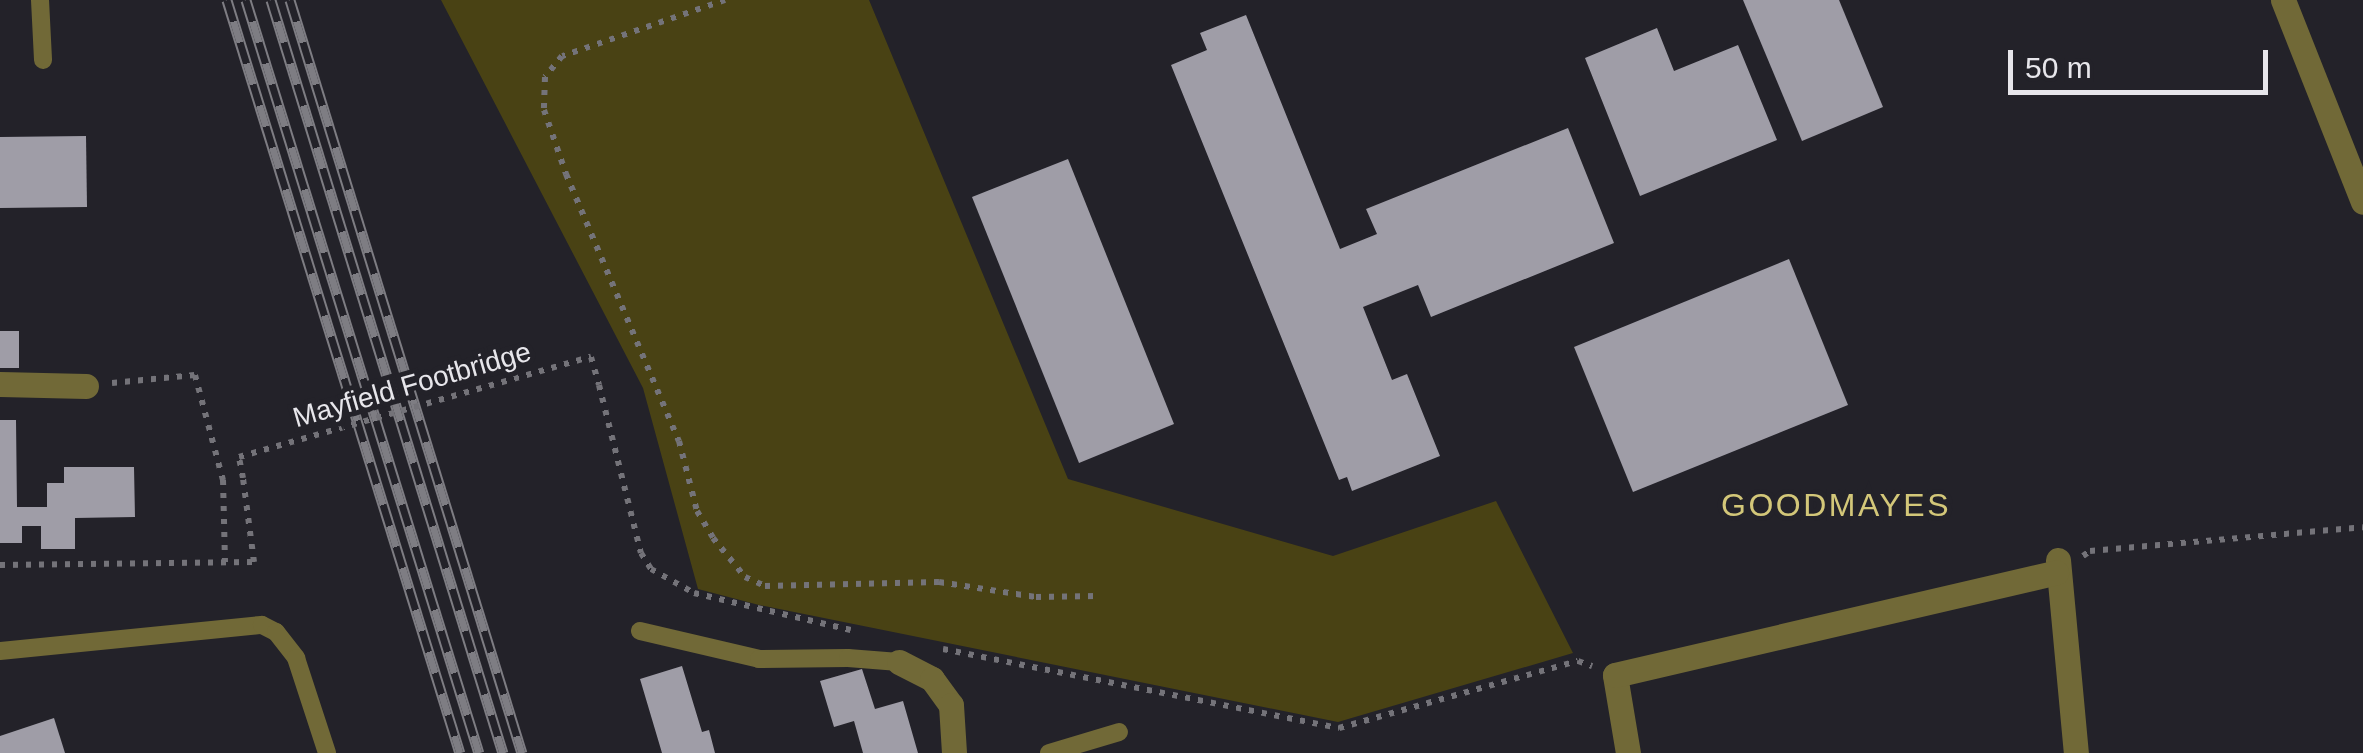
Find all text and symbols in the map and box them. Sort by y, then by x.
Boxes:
scale bar [2013,30,2273,92]
text: 50 m [2025,51,2092,84]
street label: Mayfield Footbridge [289,335,535,435]
district label: GOODMAYES [1721,486,1951,524]

